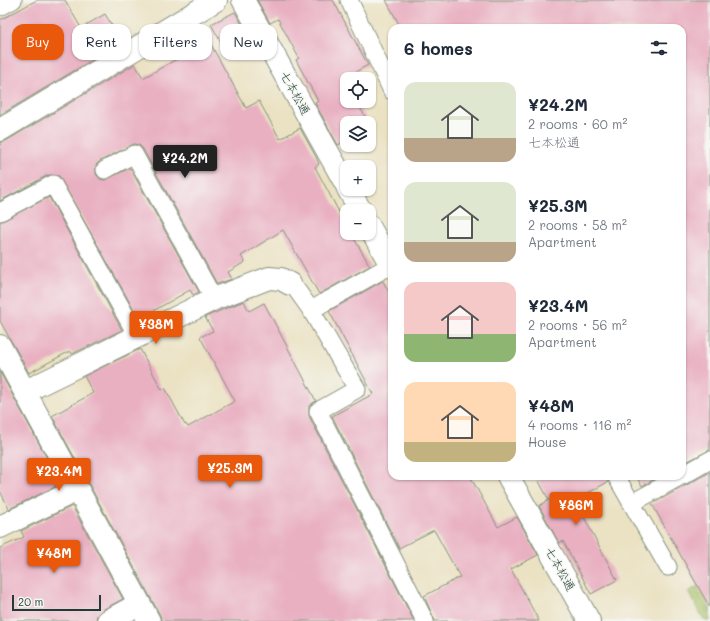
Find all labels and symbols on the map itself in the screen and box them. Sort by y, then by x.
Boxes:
street label: 七本松通 [277,68,315,117]
pin: ¥24.2M [152,145,218,179]
pin: ¥38M [132,311,180,345]
pin: ¥25.3M [197,455,263,489]
pin: ¥23.4M [26,458,92,492]
pin: ¥86M [552,492,600,526]
pin: ¥48M [30,540,78,574]
street label: 七本松通 [542,544,580,593]
scale bar [12,593,101,612]

